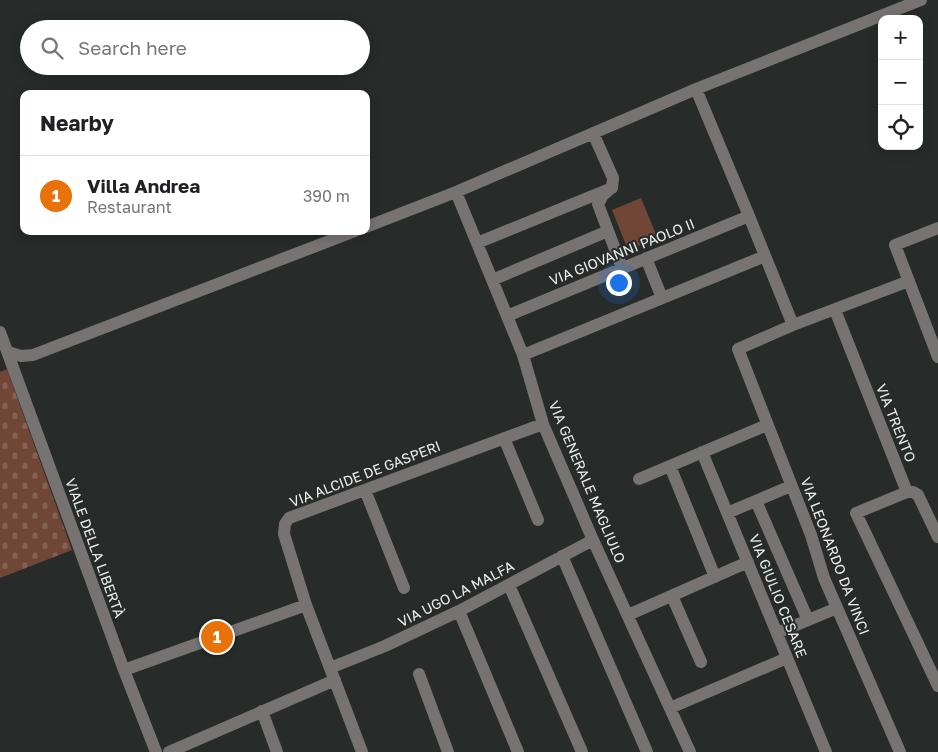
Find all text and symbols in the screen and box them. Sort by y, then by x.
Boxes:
map controls [878,15,923,150]
button: + [878,15,923,60]
search box [20,20,370,75]
icon: search [38,34,66,62]
text: Search here [78,36,187,59]
button: − [878,60,923,105]
button: locate [878,105,923,150]
text: Nearby [40,110,114,136]
text: Villa Andrea [87,174,200,197]
text: 1 [52,186,60,206]
text: 390 m [303,186,350,206]
text: Restaurant [87,197,172,217]
street label: VIA GIOVANNI PAOLO II [547,215,697,288]
your location [606,270,632,296]
street label: VIA TRENTO [873,381,920,464]
street label: VIA GENERALE MAGLIULO [546,398,629,565]
street label: VIA ALCIDE DE GASPERI [287,437,443,510]
street label: VIA LEONARDO DA VINCI [798,475,873,637]
street label: VIALE DELLA LIBERTÀ [62,476,129,621]
street label: VIA GIULIO CESARE [746,532,811,660]
street label: VIA UGO LA MALFA [395,557,517,630]
pin: 1 [201,618,233,656]

